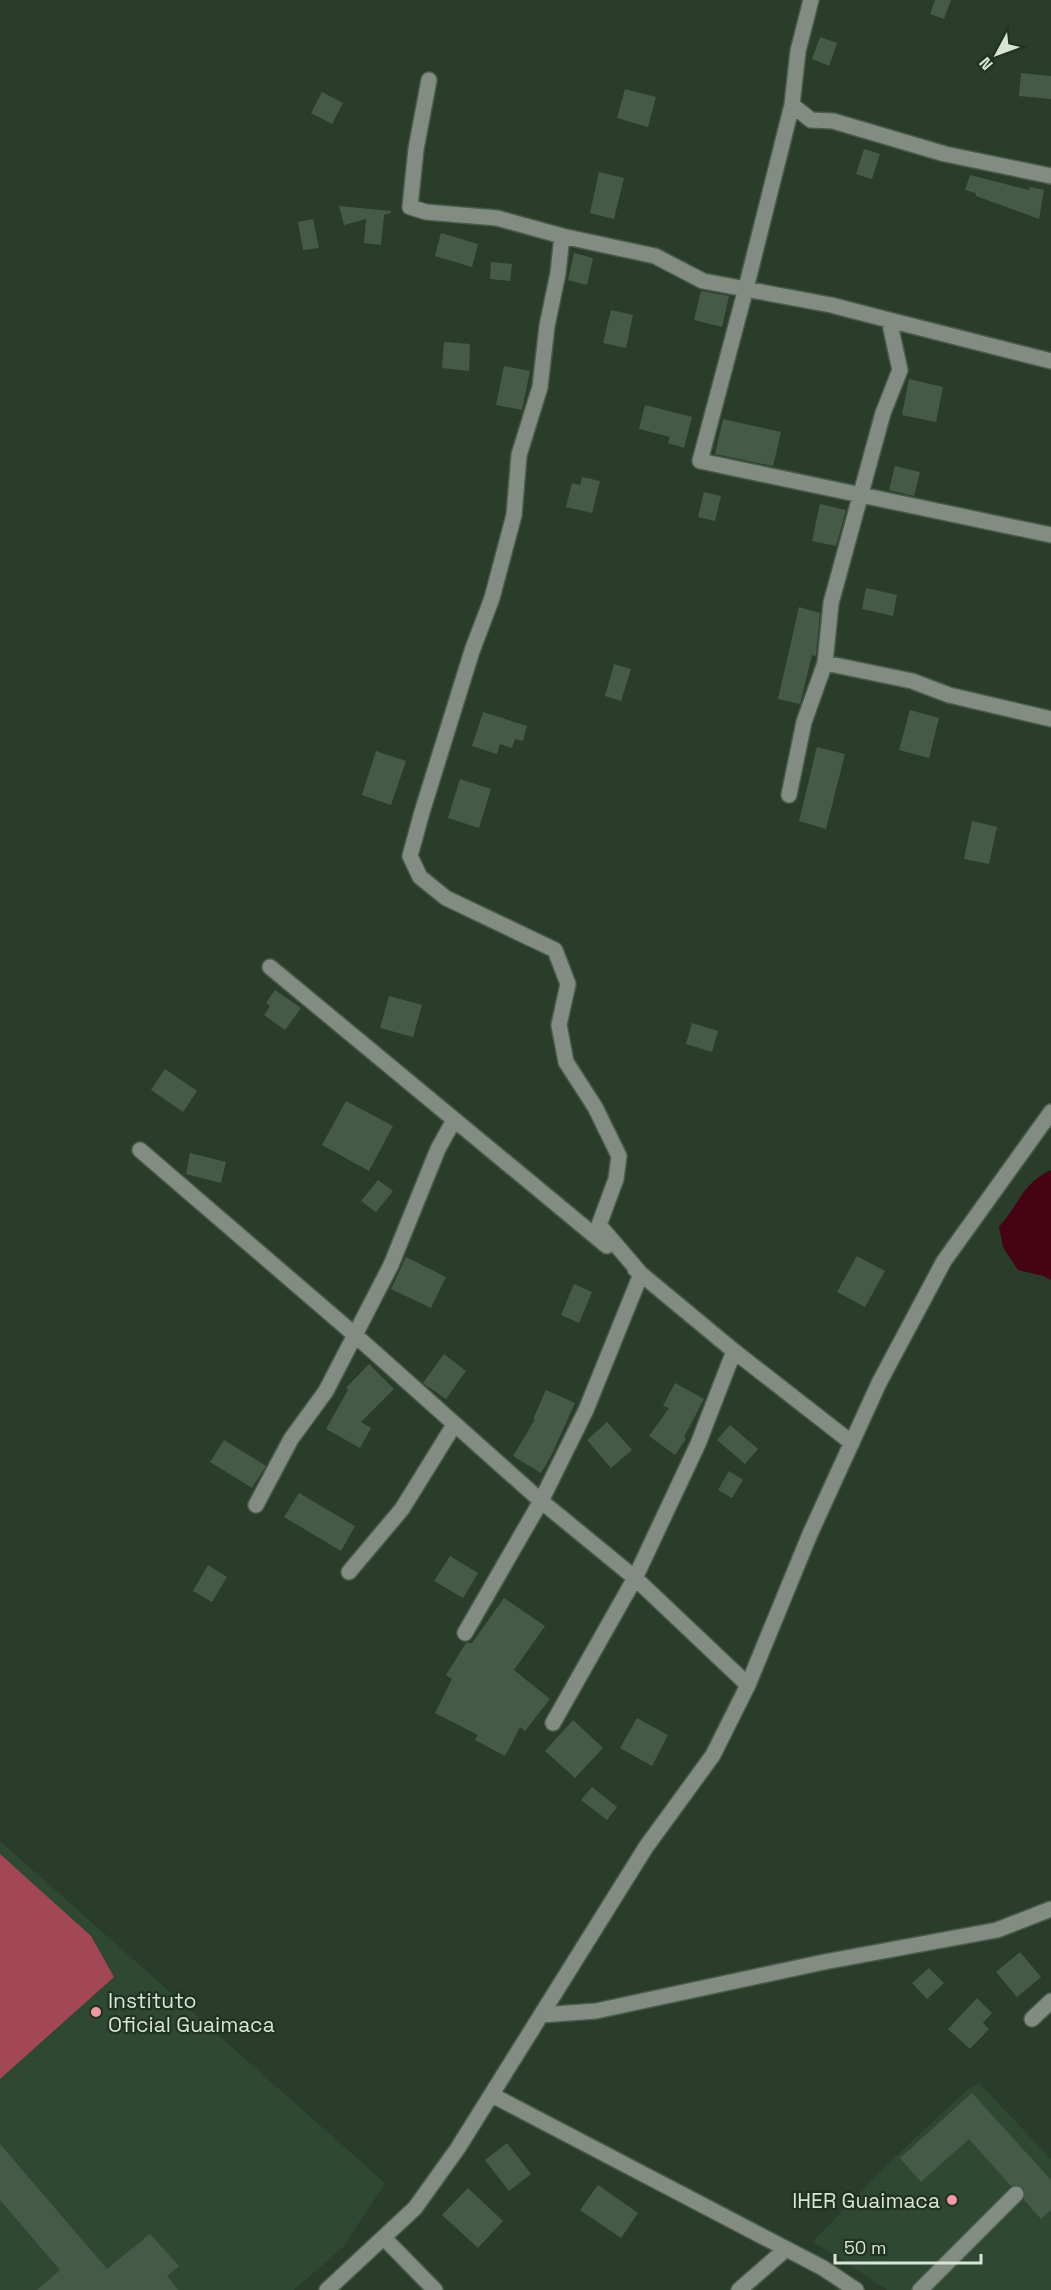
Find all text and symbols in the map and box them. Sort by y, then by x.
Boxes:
north arrow [967,24,1027,84]
text: N [975,53,998,74]
place label: Instituto Oficial Guaimaca [108,1987,275,2038]
marker: Instituto Oficial Guaimaca [89,2005,103,2019]
place label: IHER Guaimaca [792,2187,940,2214]
marker: IHER Guaimaca [945,2193,959,2207]
scale bar [835,2227,980,2265]
text: 50 m [844,2236,886,2259]

